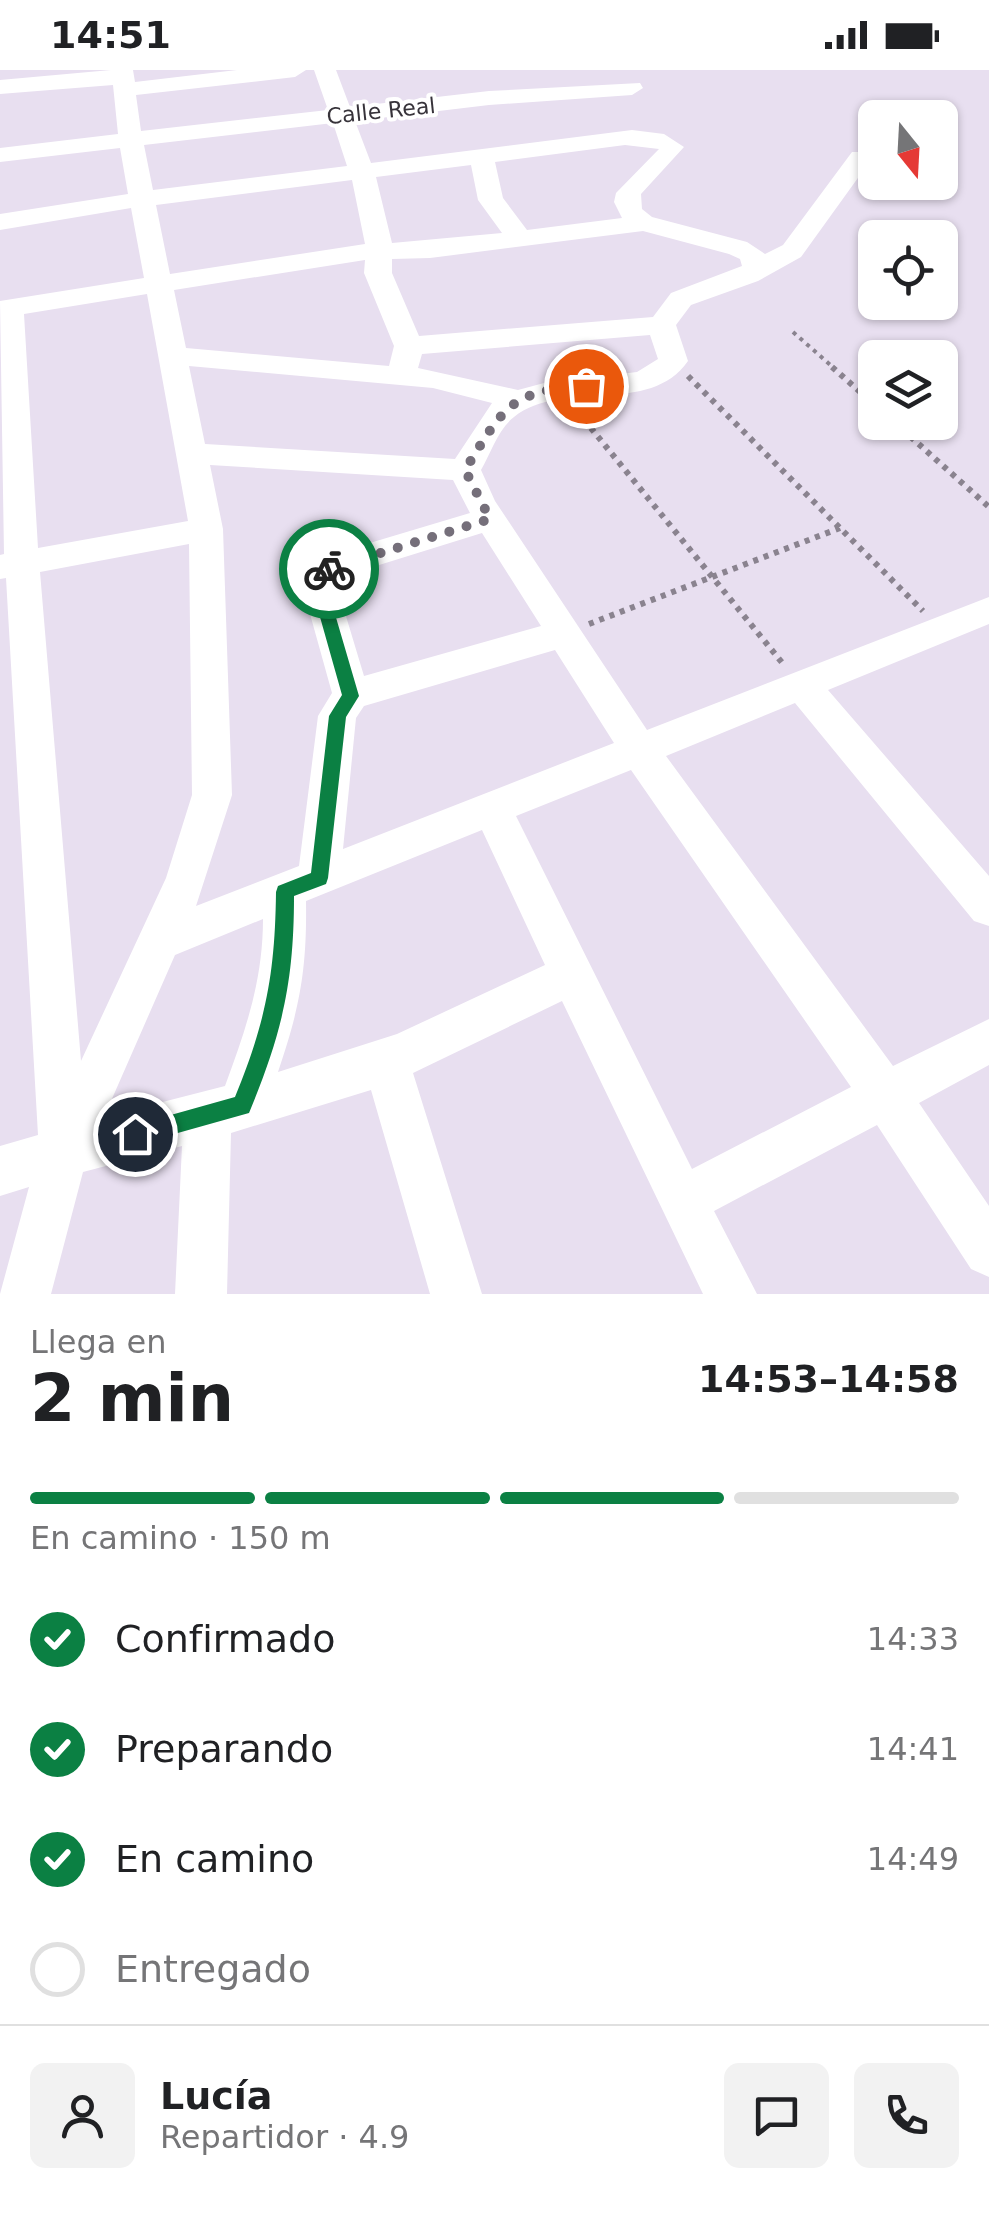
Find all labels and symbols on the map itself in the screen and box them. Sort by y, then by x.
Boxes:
street label: Calle Real [325,93,437,129]
north arrow [858,100,958,200]
pin [544,344,629,429]
courier [279,519,379,619]
pin [93,1092,178,1177]

